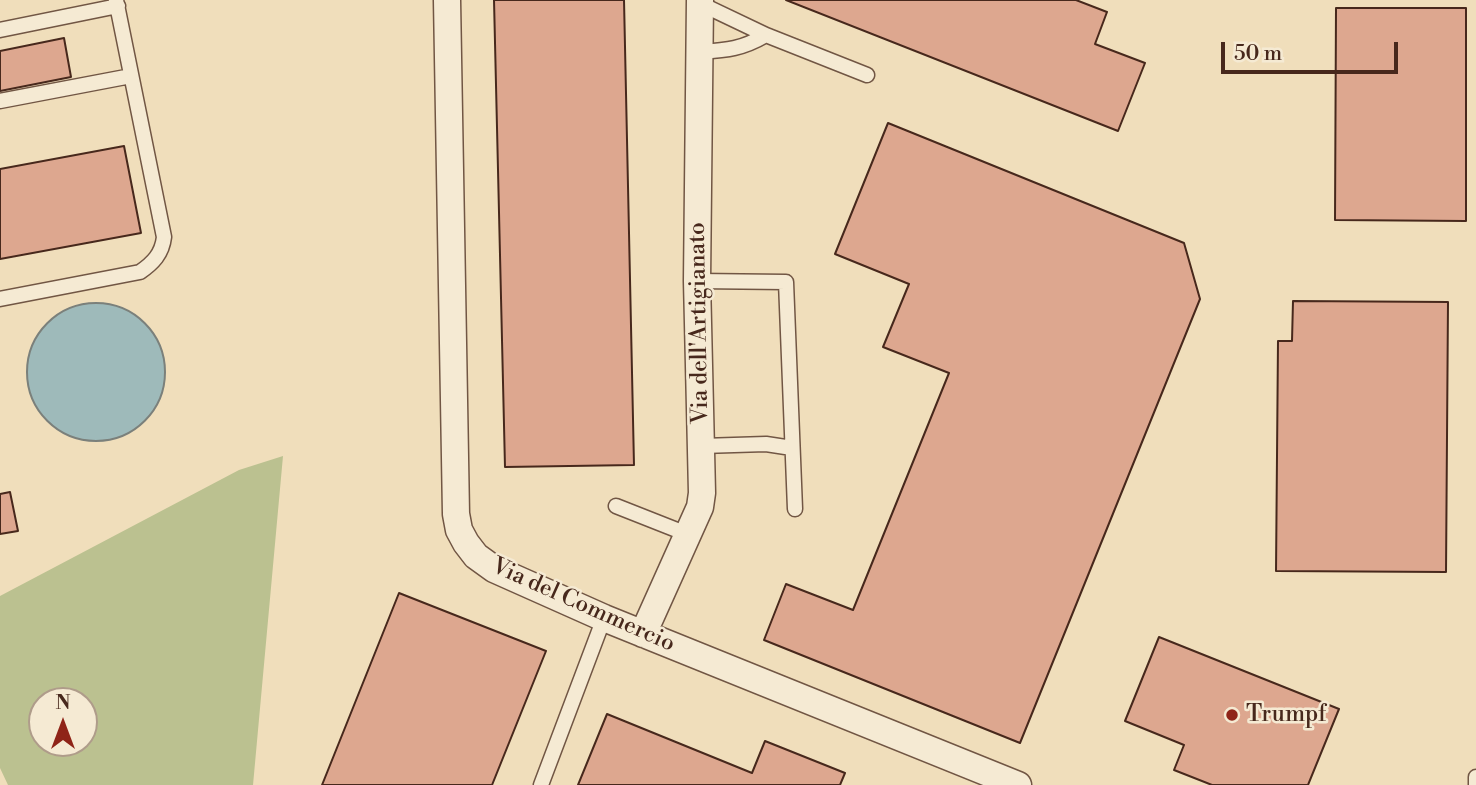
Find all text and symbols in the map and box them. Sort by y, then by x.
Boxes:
scale bar [1224,28,1401,72]
text: 50 m [1234,41,1282,67]
street label: Via dell'Artigianato [684,222,716,424]
street label: Via del Commercio [487,553,679,659]
north arrow [28,687,98,757]
text: N [55,691,71,715]
place label: Trumpf [1246,701,1326,729]
marker: Trumpf [1224,707,1240,723]

